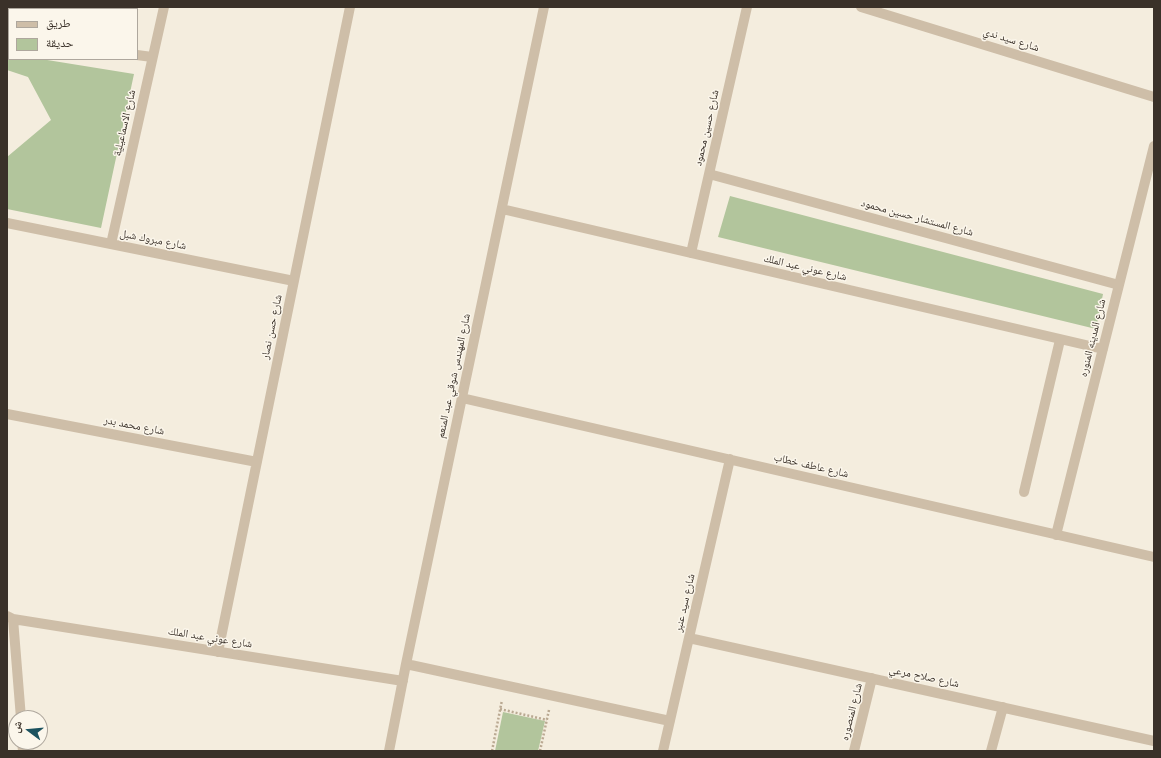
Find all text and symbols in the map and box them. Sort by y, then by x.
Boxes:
legend [8,8,138,60]
text: طريق [46,16,71,30]
street label: شارع سيد ندي [981,25,1041,55]
text: حديقة [46,36,74,50]
street label: شارع الاسماعيلية [111,88,139,158]
street label: شارع حسين محمود [692,89,722,167]
street label: شارع المستشار حسين محمود [859,197,975,239]
street label: شارع مبروك شبل [119,227,187,253]
street label: شارع عوني عبد الملك [762,252,848,284]
street label: شارع حسن نصار [259,293,285,361]
street label: شارع المدينه المنوره [1077,298,1109,378]
street label: شارع المهندس شوقي عبد المنعم [434,312,474,440]
street label: شارع محمد بدر [103,414,165,438]
street label: شارع عاطف خطاب [772,451,850,481]
street label: شارع سيد عنبر [672,573,698,633]
street label: شارع عوني عبد الملك [167,625,253,651]
street label: شارع صلاح مرعي [888,663,960,691]
street label: شارع المنصوره [838,682,866,742]
north arrow [8,710,48,750]
text: ش [9,719,25,734]

